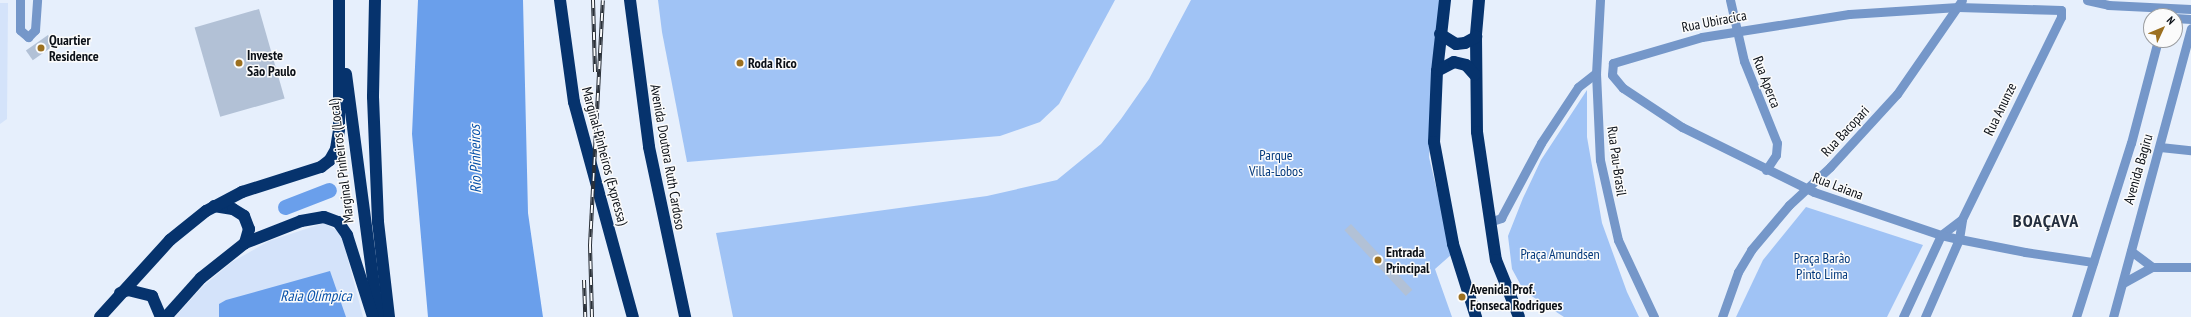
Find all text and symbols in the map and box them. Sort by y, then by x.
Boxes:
street label: Rua Ubiracica [1680,6,1748,36]
north arrow [2143,8,2183,48]
text: N [2164,13,2178,27]
place label: Quartier Residence [49,32,99,64]
marker: Quartier Residence [36,43,46,53]
place label: Investe São Paulo [247,47,296,80]
street label: Rua Aperca [1749,54,1785,110]
place label: Roda Rico [748,55,797,71]
marker: Investe São Paulo [234,58,244,68]
marker: Roda Rico [735,58,745,68]
street label: Rua Anunze [1980,80,2020,138]
street label: Avenida Doutora Ruth Cardoso [647,83,689,231]
street label: Marginal Pinheiros (Expressa) [578,85,632,227]
street label: Marginal Pinheiros (Local) [325,98,357,224]
street label: Rua Bacopari [1817,102,1873,160]
water label: Rio Pinheiros [465,125,485,193]
street label: Rua Pau-Brasil [1604,125,1630,197]
street label: Avenida Bagiru [2120,132,2156,206]
park label: Parque Villa-Lobos [1249,147,1303,180]
street label: Rua Laiana [1810,169,1866,203]
district label: BOAÇAVA [2013,210,2079,232]
place label: Entrada Principal [1386,244,1429,276]
park label: Praça Amundsen [1520,246,1600,262]
park label: Praça Barão Pinto Lima [1794,250,1850,282]
marker: Entrada Principal [1373,255,1383,265]
place label: Avenida Prof. Fonseca Rodrigues [1470,281,1562,314]
water label: Raia Olímpica [280,287,352,305]
marker: Avenida Prof. Fonseca Rodrigues [1457,292,1467,302]

